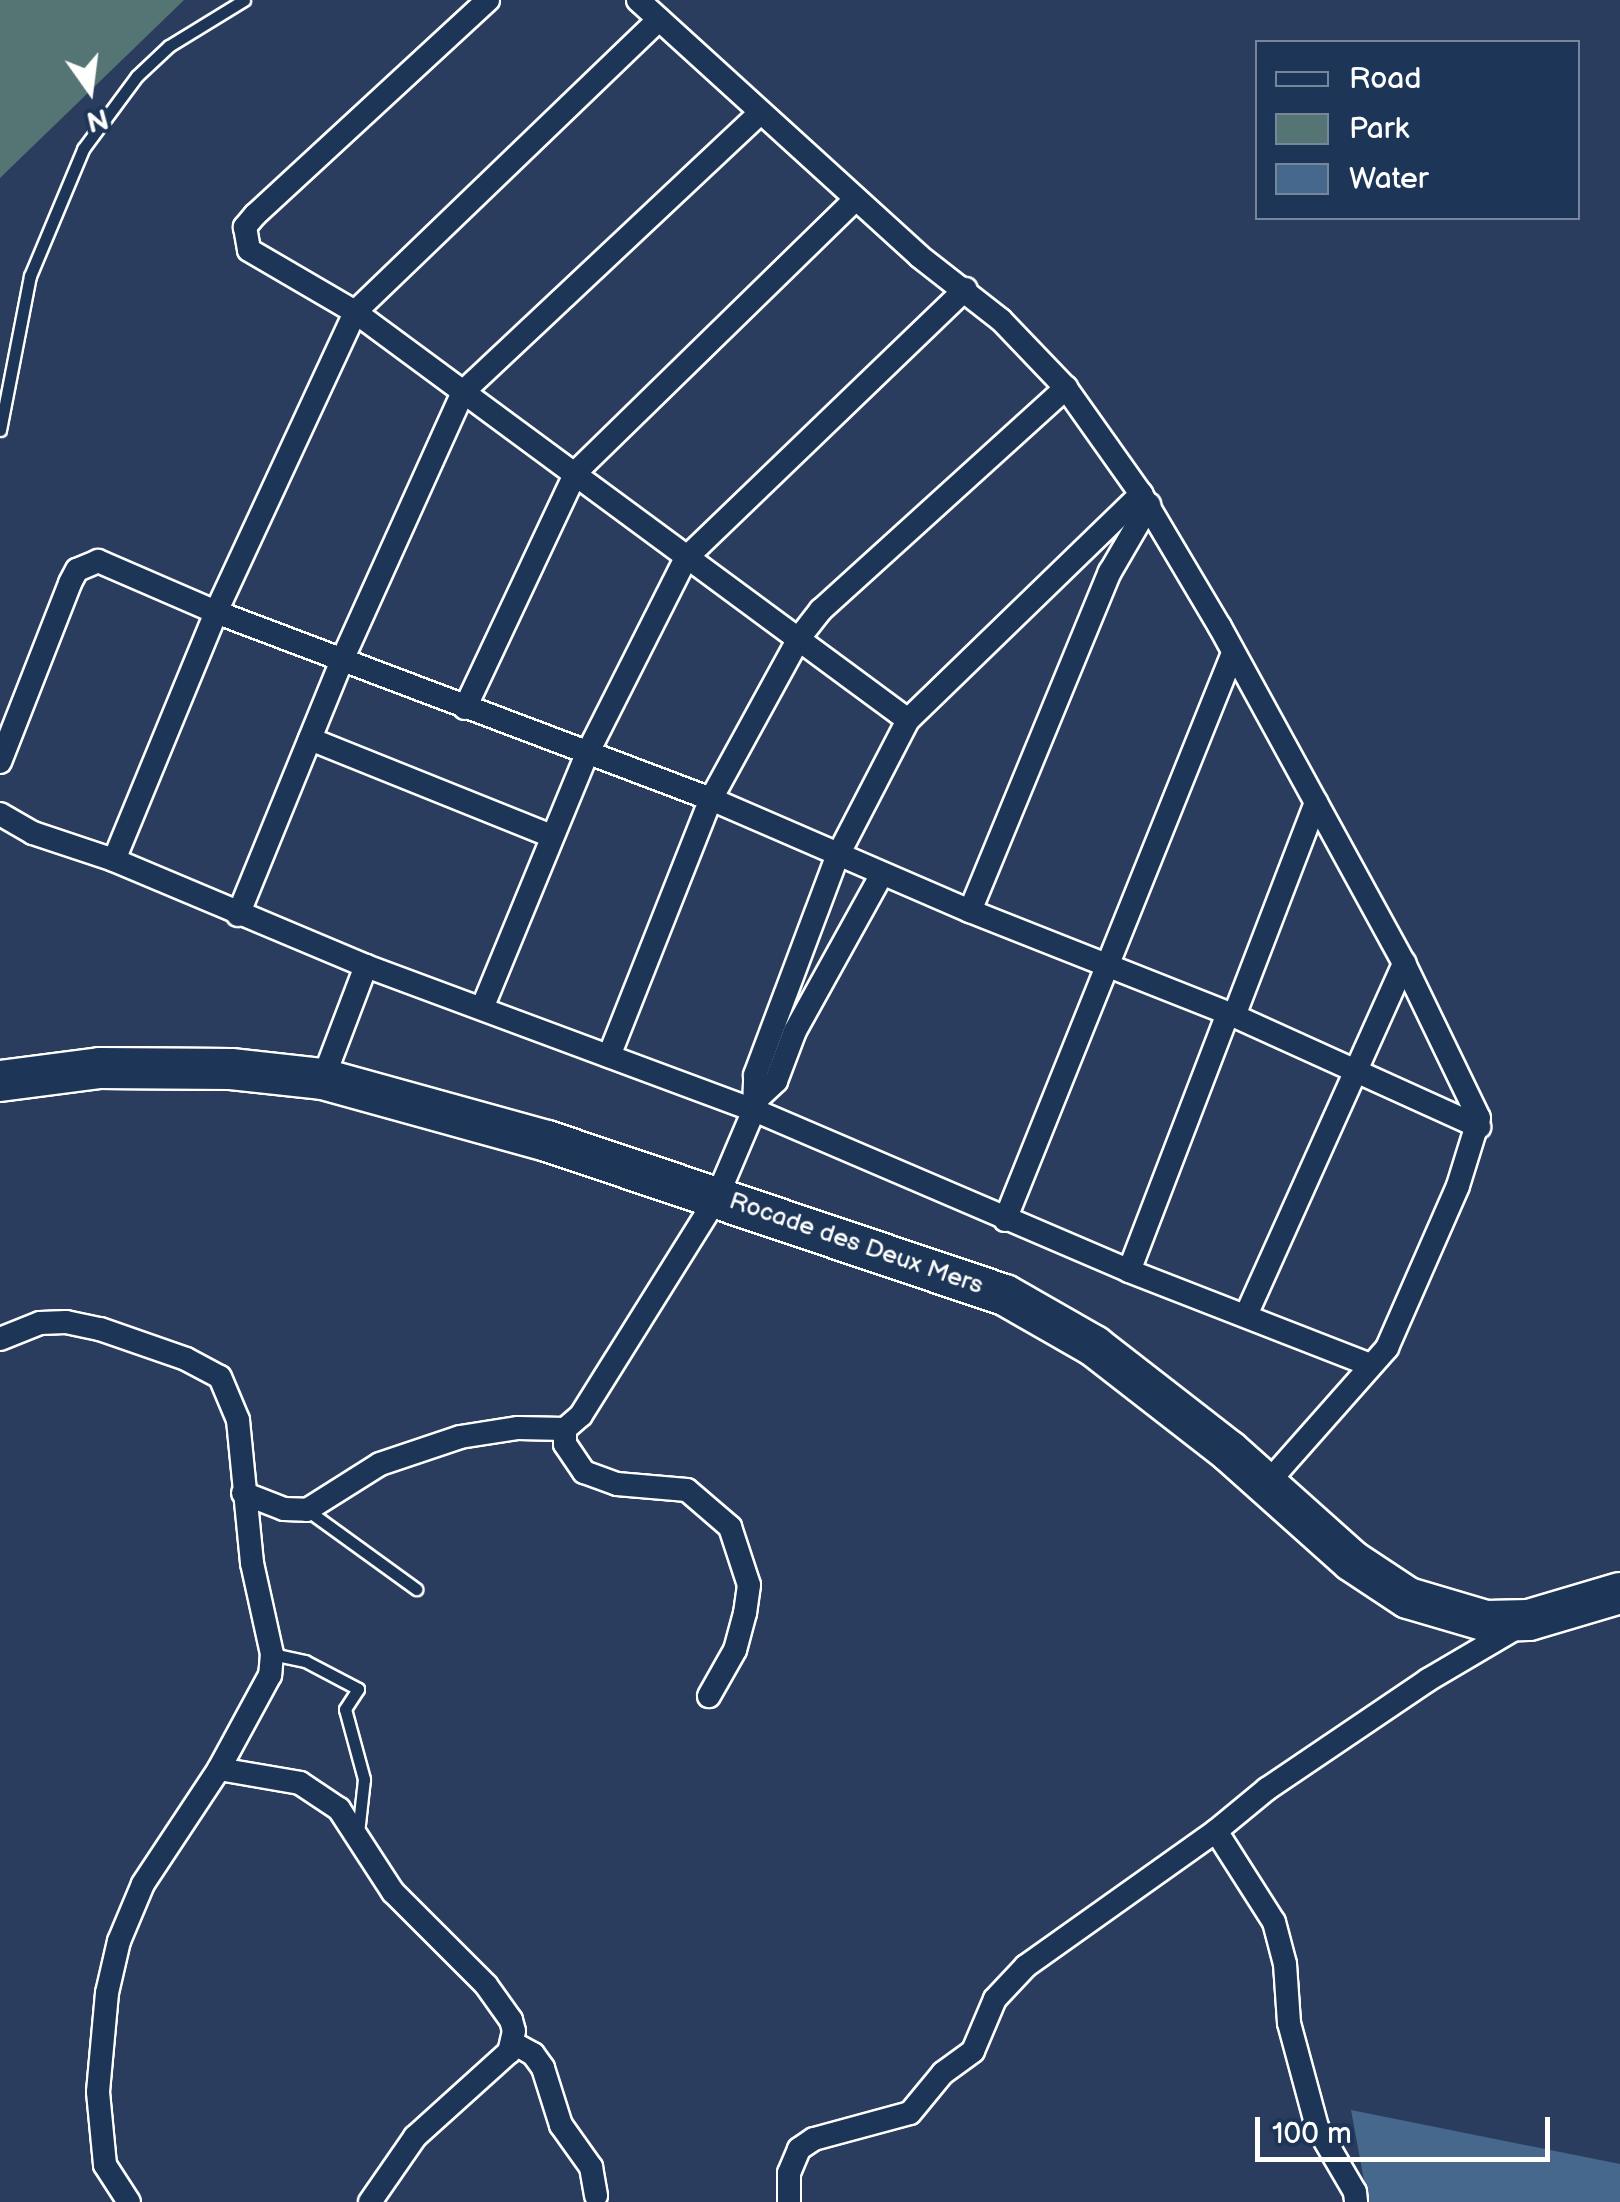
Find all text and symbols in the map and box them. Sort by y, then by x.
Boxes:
north arrow [40,40,140,140]
legend [1255,40,1580,220]
text: Road [1349,61,1422,97]
text: N [83,101,112,138]
text: Park [1349,111,1409,147]
text: Water [1349,161,1429,197]
street label: Rocade des Deux Mers [725,1186,987,1302]
scale bar [1260,2097,1555,2159]
text: 100 m [1272,2116,1352,2152]

